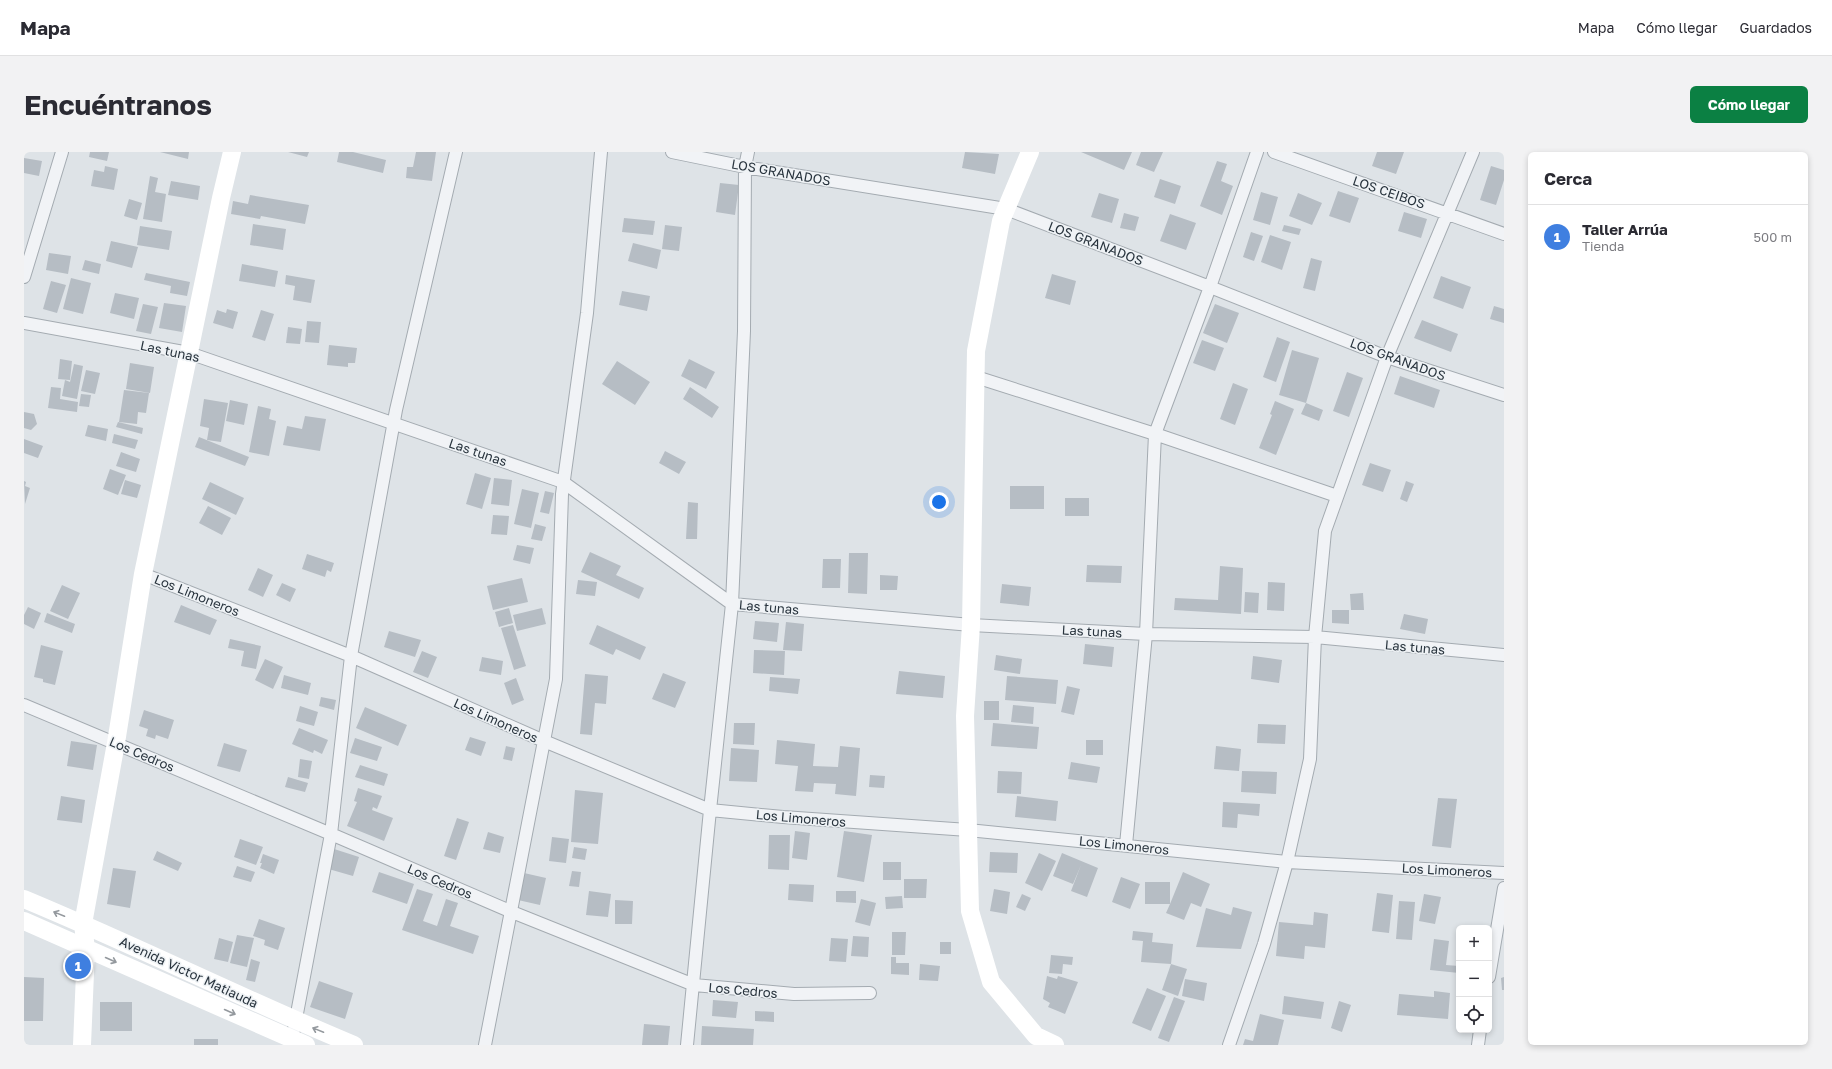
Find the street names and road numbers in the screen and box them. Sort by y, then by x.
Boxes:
street label: LOS GRANADOS [730,155,832,189]
street label: LOS CEIBOS [1351,172,1427,212]
street label: LOS GRANADOS [1046,218,1146,268]
street label: LOS GRANADOS [1348,334,1448,384]
street label: Las tunas [139,337,201,365]
street label: Las tunas [447,435,509,469]
street label: Los Limoneros [152,571,242,619]
street label: Las tunas [738,596,800,618]
street label: Las tunas [1061,621,1123,641]
street label: Las tunas [1384,636,1446,658]
street label: Los Limoneros [451,694,541,746]
street label: Los Cedros [107,733,177,775]
street label: Los Limoneros [755,806,847,830]
street label: Los Limoneros [1078,832,1170,858]
street label: Los Cedros [405,860,475,902]
street label: Los Limoneros [1401,860,1493,880]
street label: Avenida Victor Matiauda [117,933,261,1011]
street label: Los Cedros [708,979,778,1001]

